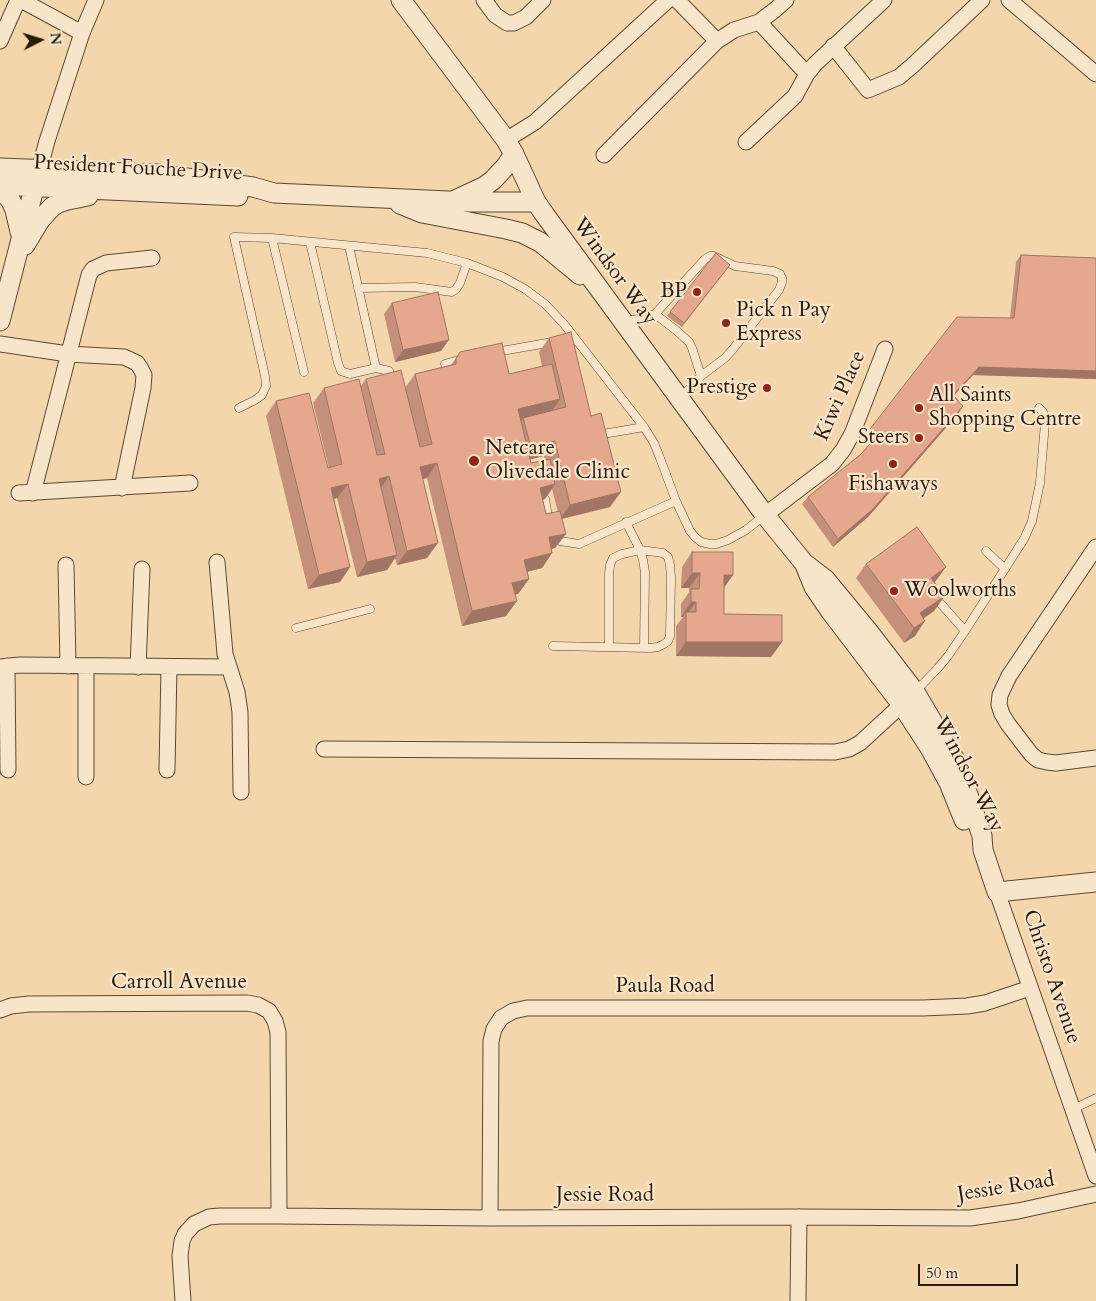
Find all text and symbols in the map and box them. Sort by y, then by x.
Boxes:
north arrow [15,15,65,65]
text: N [45,32,65,46]
street label: President Fouche Drive [33,151,243,187]
street label: Windsor Way [566,213,662,331]
place label: BP [660,279,687,305]
marker: BP [691,286,703,298]
place label: Pick n Pay Express [736,298,831,348]
marker: Pick n Pay Express [720,317,732,329]
street label: Kiwi Place [810,347,872,445]
place label: Prestige [687,375,757,401]
marker: Prestige [761,382,773,394]
place label: All Saints Shopping Centre [929,383,1081,433]
marker: All Saints Shopping Centre [913,402,925,414]
place label: Steers [858,425,909,451]
marker: Steers [913,432,925,444]
place label: Netcare Olivedale Clinic [485,436,630,486]
marker: Netcare Olivedale Clinic [467,454,481,468]
marker: Fishaways [887,458,899,470]
place label: Fishaways [848,472,938,498]
place label: Woolworths [904,578,1016,604]
marker: Woolworths [888,585,900,597]
street label: Windsor Way [927,713,1009,837]
street label: Christo Avenue [1016,907,1086,1047]
street label: Carroll Avenue [111,970,247,996]
street label: Paula Road [615,974,715,1000]
street label: Jessie Road [956,1168,1056,1208]
street label: Jessie Road [556,1183,654,1209]
scale bar [921,1254,1021,1286]
text: 50 m [926,1263,958,1283]

